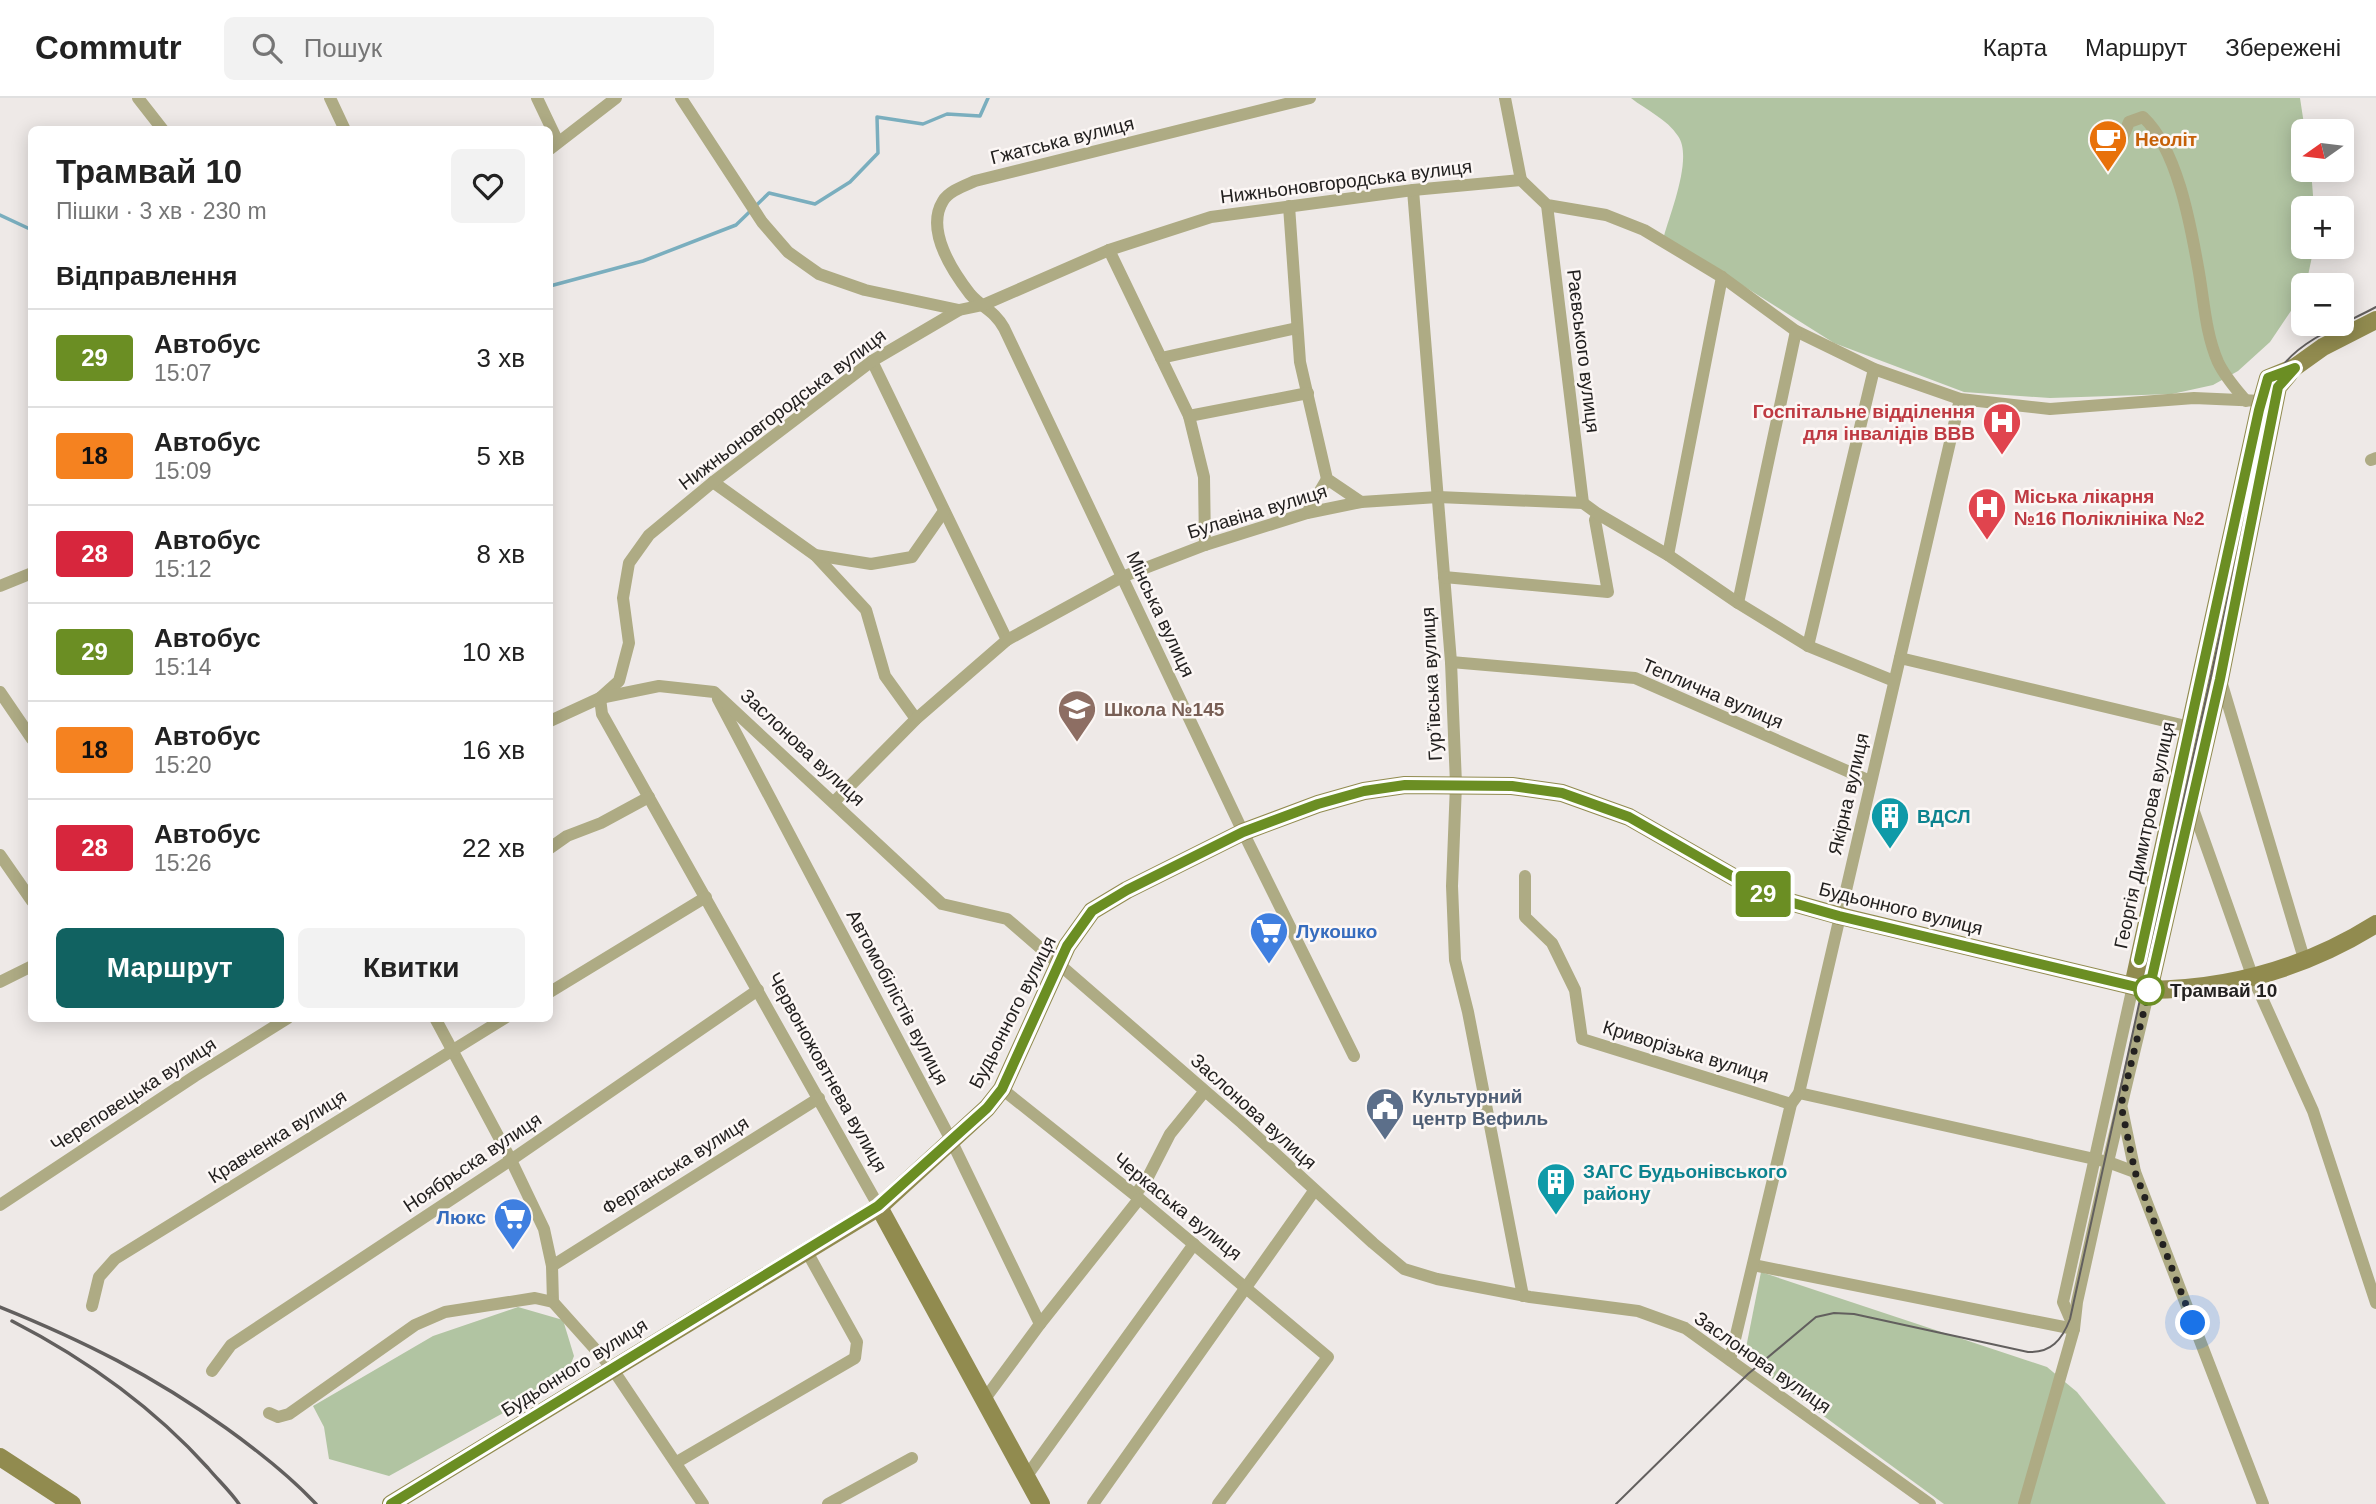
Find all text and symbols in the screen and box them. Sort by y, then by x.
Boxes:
search box [224,17,714,80]
text: Commutr [35,29,182,66]
icon: search [248,29,286,67]
text: Пошук [304,33,382,63]
text: Карта [1983,34,2047,61]
text: Маршрут [2085,34,2187,61]
text: Збережені [2225,34,2341,61]
street label: Гжатська вулиця [988,112,1136,168]
cafe icon: Неоліт [2087,118,2129,173]
north arrow [2291,119,2354,182]
map controls [2291,119,2354,336]
place label: Неоліт [2135,129,2197,150]
button: heart [451,149,525,223]
text: Трамвай 10 [56,153,242,190]
street label: Нижньоновгородська вулиця [1219,156,1473,207]
button: + [2291,196,2354,259]
text: Пішки · 3 хв · 230 m [56,198,267,224]
text: Відправлення [56,261,237,291]
street label: Раєвського вулиця [1563,268,1604,434]
button: − [2291,273,2354,336]
street label: Нижньоновгородська вулиця [675,325,890,494]
text: Автобус [154,329,261,359]
text: 3 хв [477,343,525,373]
text: 29 [81,344,108,371]
text: 15:07 [154,360,212,386]
place label: Госпітальне відділення для інвалідів ВВВ [1753,401,1975,444]
hospital icon: Госпітальне відділення для інвалідів ВВВ [1981,401,2023,456]
text: Автобус [154,427,261,457]
text: 5 хв [477,441,525,471]
text: 18 [81,442,108,469]
text: 15:09 [154,458,212,484]
street label: Булавіна вулиця [1185,480,1330,543]
hospital icon: Міська лікарня №16 Поліклініка №2 [1966,486,2008,541]
place label: Міська лікарня №16 Поліклініка №2 [2014,486,2205,529]
text: Автобус [154,525,261,555]
text: 8 хв [477,539,525,569]
text: 28 [81,540,108,567]
street label: Мінська вулиця [1122,548,1199,680]
text: 15:12 [154,556,212,582]
street label: Гур’ївська вулиця [1417,607,1446,761]
text: Автобус [154,623,261,653]
text: 10 хв [462,637,525,667]
text: 29 [81,638,108,665]
text: 15:14 [154,654,212,680]
street label: Теплична вулиця [1639,654,1786,733]
street label: Заслонова вулиця [736,685,869,810]
school or university icon: Школа №145 [1056,688,1098,743]
place label: Школа №145 [1104,699,1225,720]
street label: Георгія Димитрова вулиця [2110,720,2179,951]
text: Автобус [154,721,261,751]
street label: Якірна вулиця [1824,731,1873,857]
text: 16 хв [462,735,525,765]
text: 18 [81,736,108,763]
text: 15:20 [154,752,212,778]
building icon: ВДСЛ [1869,795,1911,850]
place label: ВДСЛ [1917,806,1971,827]
text: Автобус [154,819,261,849]
text: 22 хв [462,833,525,863]
text: 28 [81,834,108,861]
text: 15:26 [154,850,212,876]
line badge: 29 [1732,871,1795,917]
street label: Будьонного вулиця [1817,878,1985,939]
text: 29 [1750,880,1776,907]
street label: Автомобілістів вулиця [843,906,953,1088]
supermarket icon: Лукошко [1248,910,1290,965]
place label: Лукошко [1296,921,1377,942]
button: Маршрут [56,928,284,1008]
button: Квитки [298,928,525,1008]
street label: Будьонного вулиця [965,933,1060,1092]
street label: Червоножовтнева вулиця [764,969,891,1176]
marker: Трамвай 10 [2134,975,2164,1005]
place label: Трамвай 10 [2170,980,2277,1001]
street label: Криворізька вулиця [1600,1016,1771,1087]
street label: Череповецька вулиця [47,1033,220,1156]
street label: Заслонова вулиця [1187,1049,1321,1173]
street label: Кравченка вулиця [204,1085,350,1187]
public building icon: Культурний центр Вефиль [1364,1086,1406,1141]
place label: Культурний центр Вефиль [1412,1086,1548,1129]
street label: Ноябрьска вулиця [399,1109,545,1216]
street label: Ферганська вулиця [598,1112,752,1219]
street label: Черкаська вулиця [1109,1148,1246,1264]
building icon: ЗАГС Будьонівського району [1535,1161,1577,1216]
place label: ЗАГС Будьонівського району [1583,1161,1787,1204]
supermarket icon: Люкс [492,1196,534,1251]
place label: Люкс [437,1207,486,1228]
your location [2175,1305,2210,1340]
street label: Заслонова вулиця [1690,1307,1835,1417]
street label: Будьонного вулиця [497,1314,651,1421]

